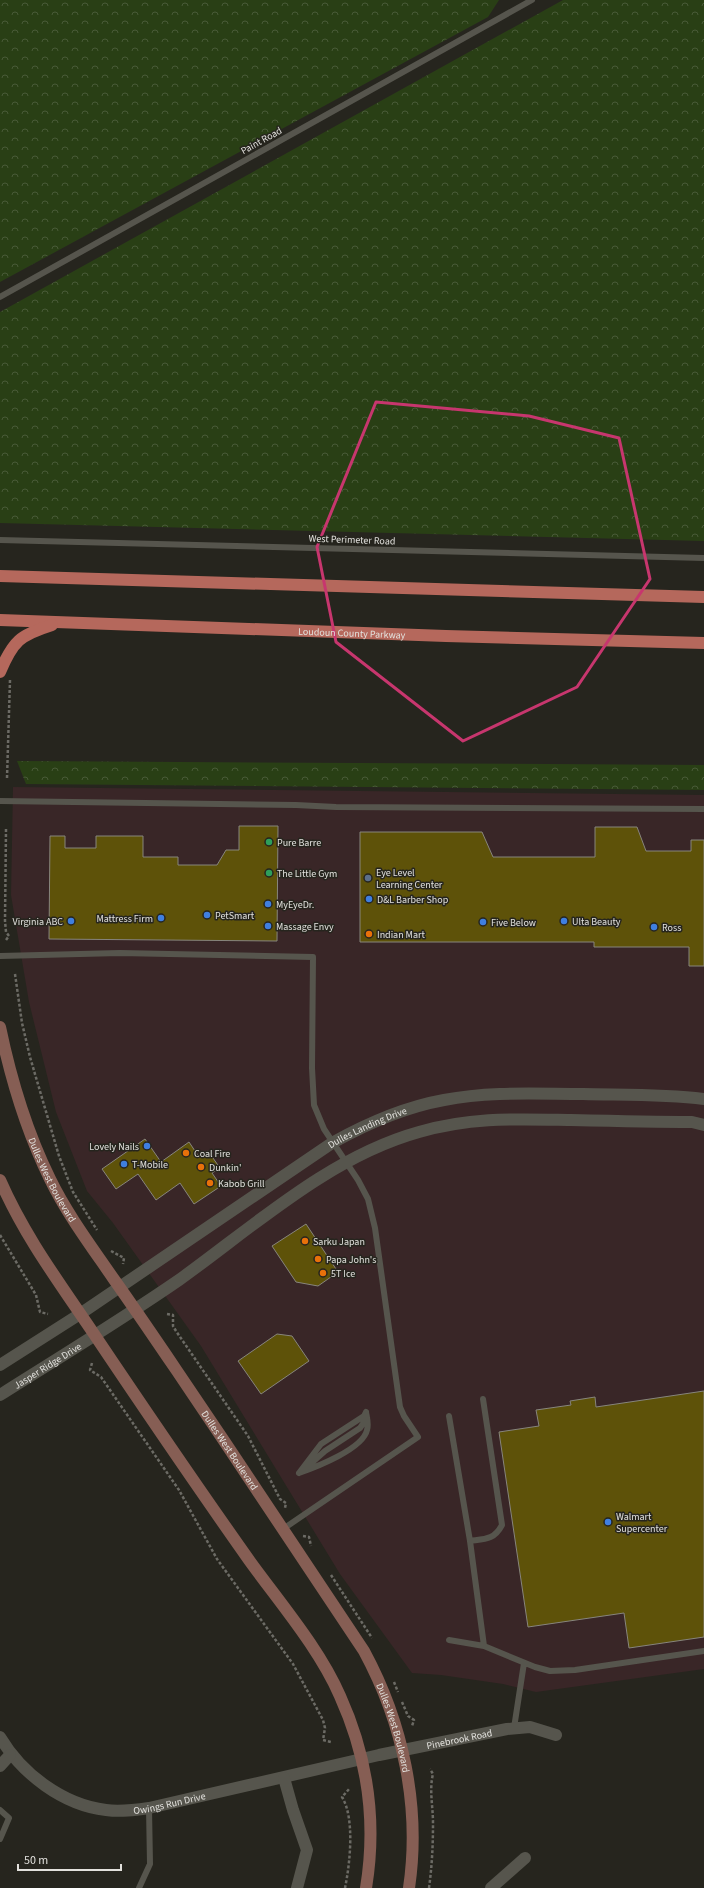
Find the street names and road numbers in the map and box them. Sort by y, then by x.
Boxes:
street label: Paint Road [238,124,285,158]
street label: West Perimeter Road [308,531,396,549]
street label: Loudoun County Parkway [298,625,406,643]
street label: Dulles Landing Drive [325,1104,409,1152]
street label: Dulles West Boulevard [25,1136,79,1225]
street label: Jasper Ridge Drive [11,1340,84,1393]
street label: Dulles West Boulevard [198,1408,261,1493]
street label: Dulles West Boulevard [372,1681,413,1774]
street label: Pinebrook Road [425,1726,494,1753]
street label: Owings Run Drive [133,1789,207,1818]

